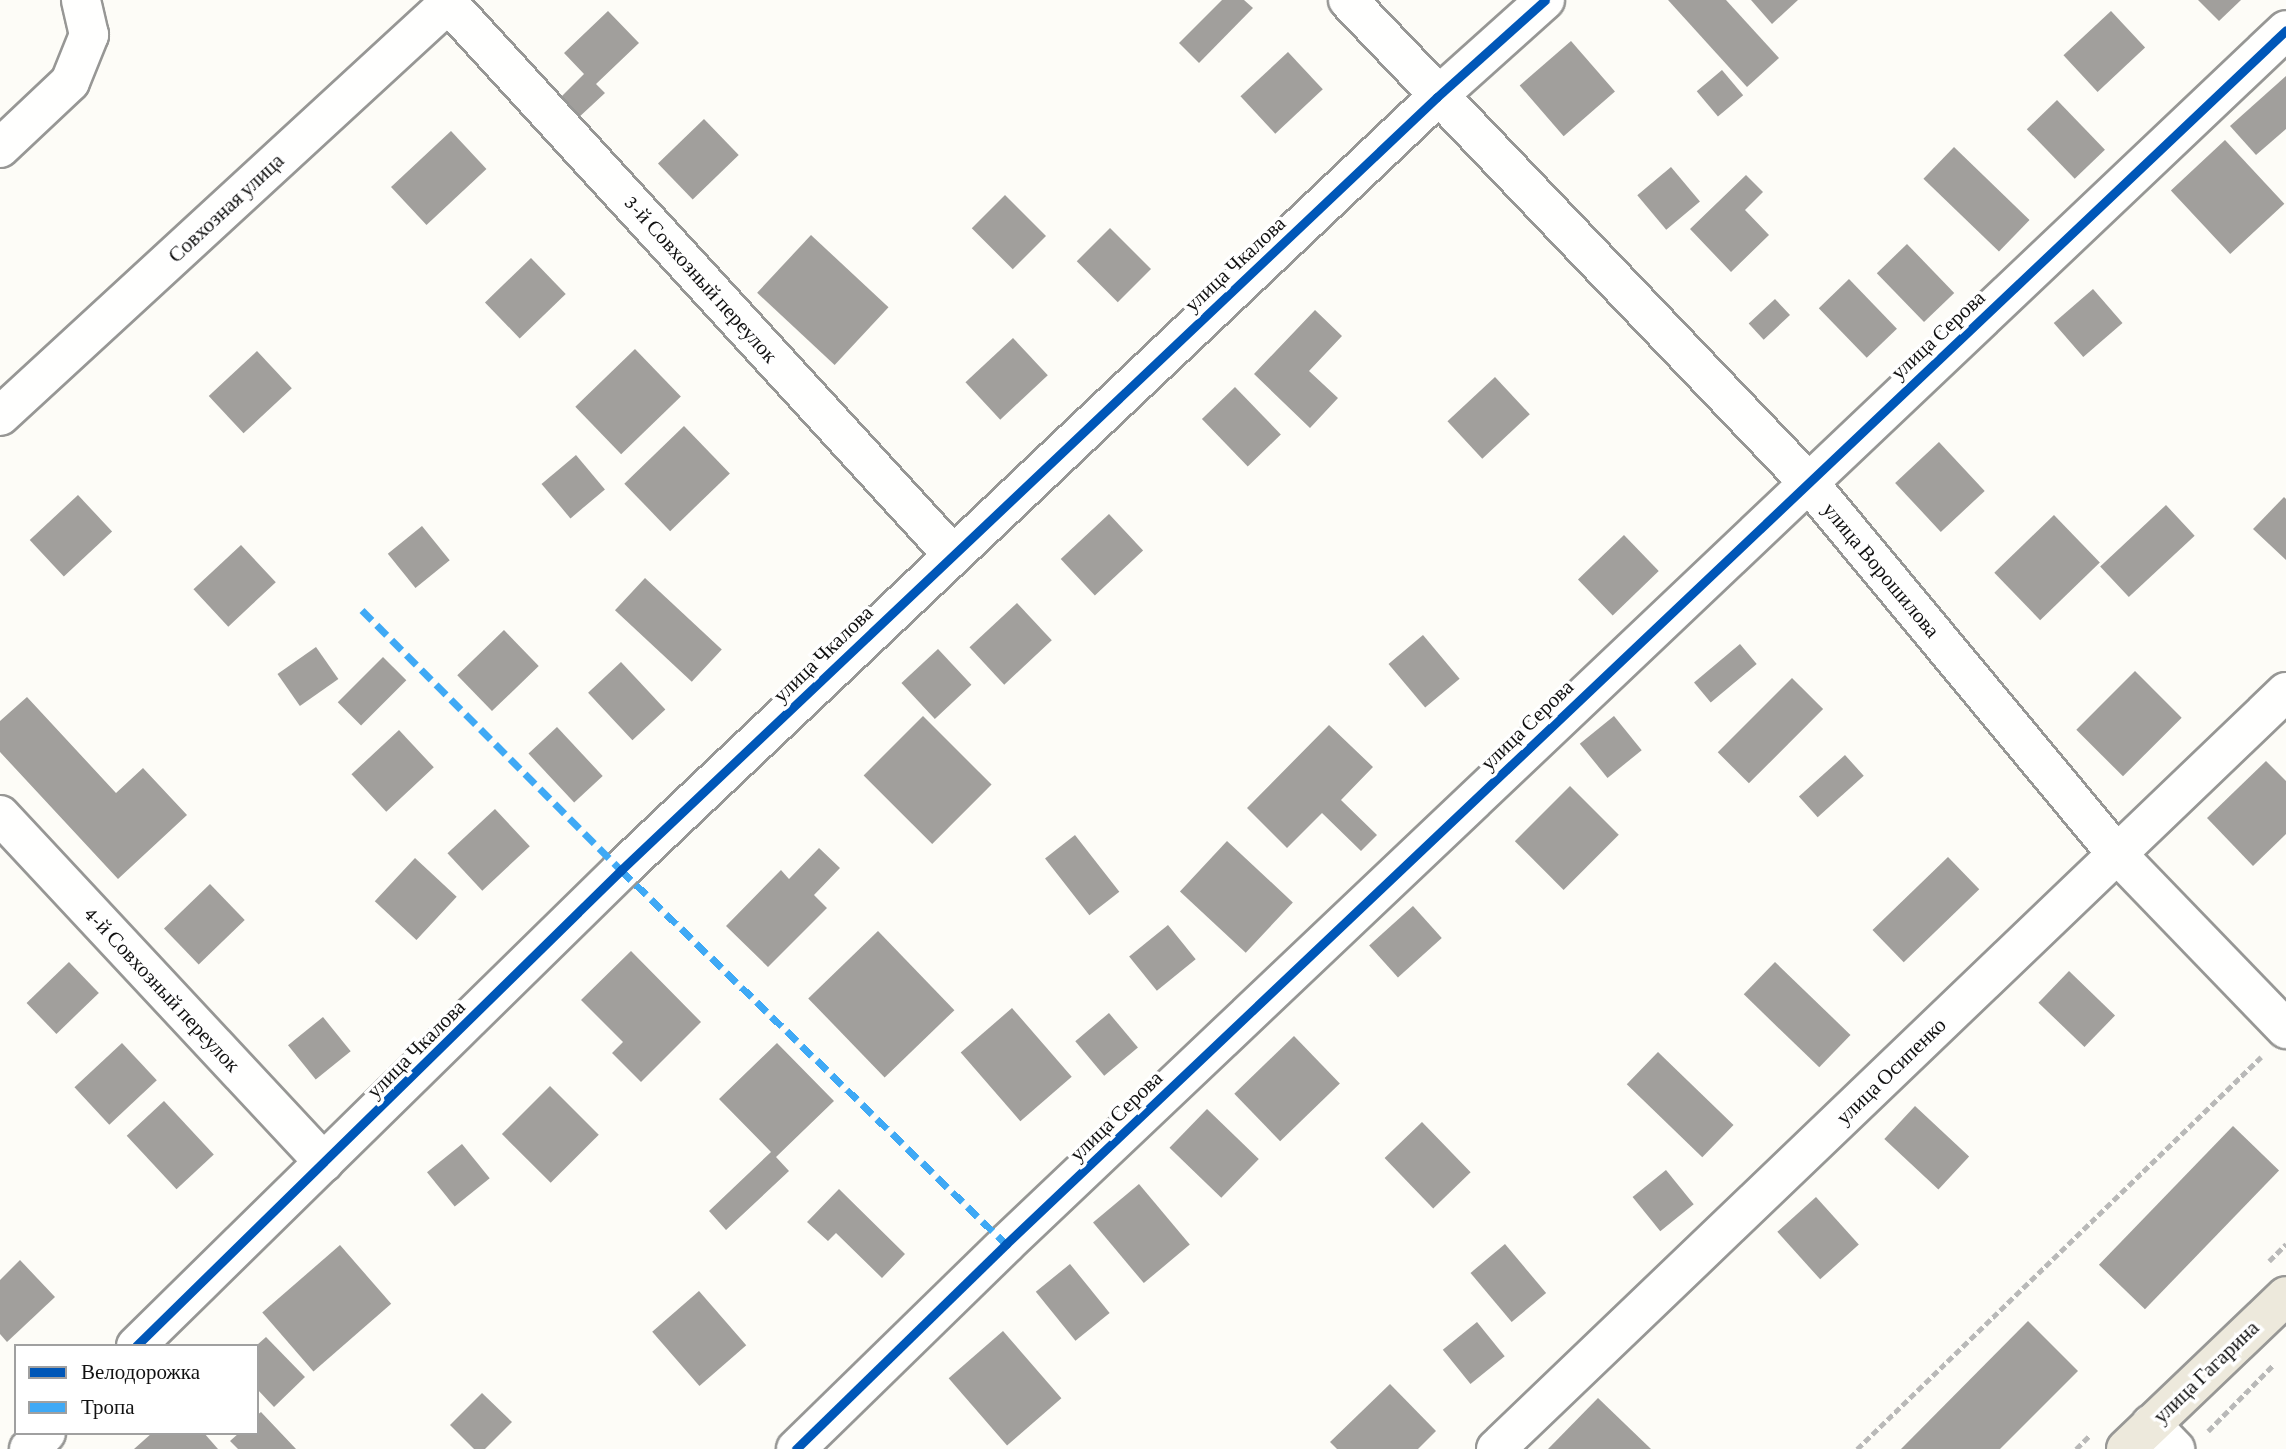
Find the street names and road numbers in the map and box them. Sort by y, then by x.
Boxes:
street label: Совхозная улица [163,148,289,268]
street label: 3-й Совхозный переулок [619,190,783,368]
street label: улица Чкалова [1179,211,1291,317]
street label: улица Серова [1886,285,1990,385]
street label: улица Ворошилова [1817,497,1945,643]
street label: улица Чкалова [768,600,878,708]
street label: улица Серова [1475,674,1579,776]
street label: 4-й Совхозный переулок [79,901,245,1077]
street label: улица Чкалова [362,995,470,1103]
street label: улица Осипенко [1831,1012,1951,1130]
street label: улица Серова [1064,1065,1168,1167]
street label: улица Гагарина [2148,1315,2264,1429]

